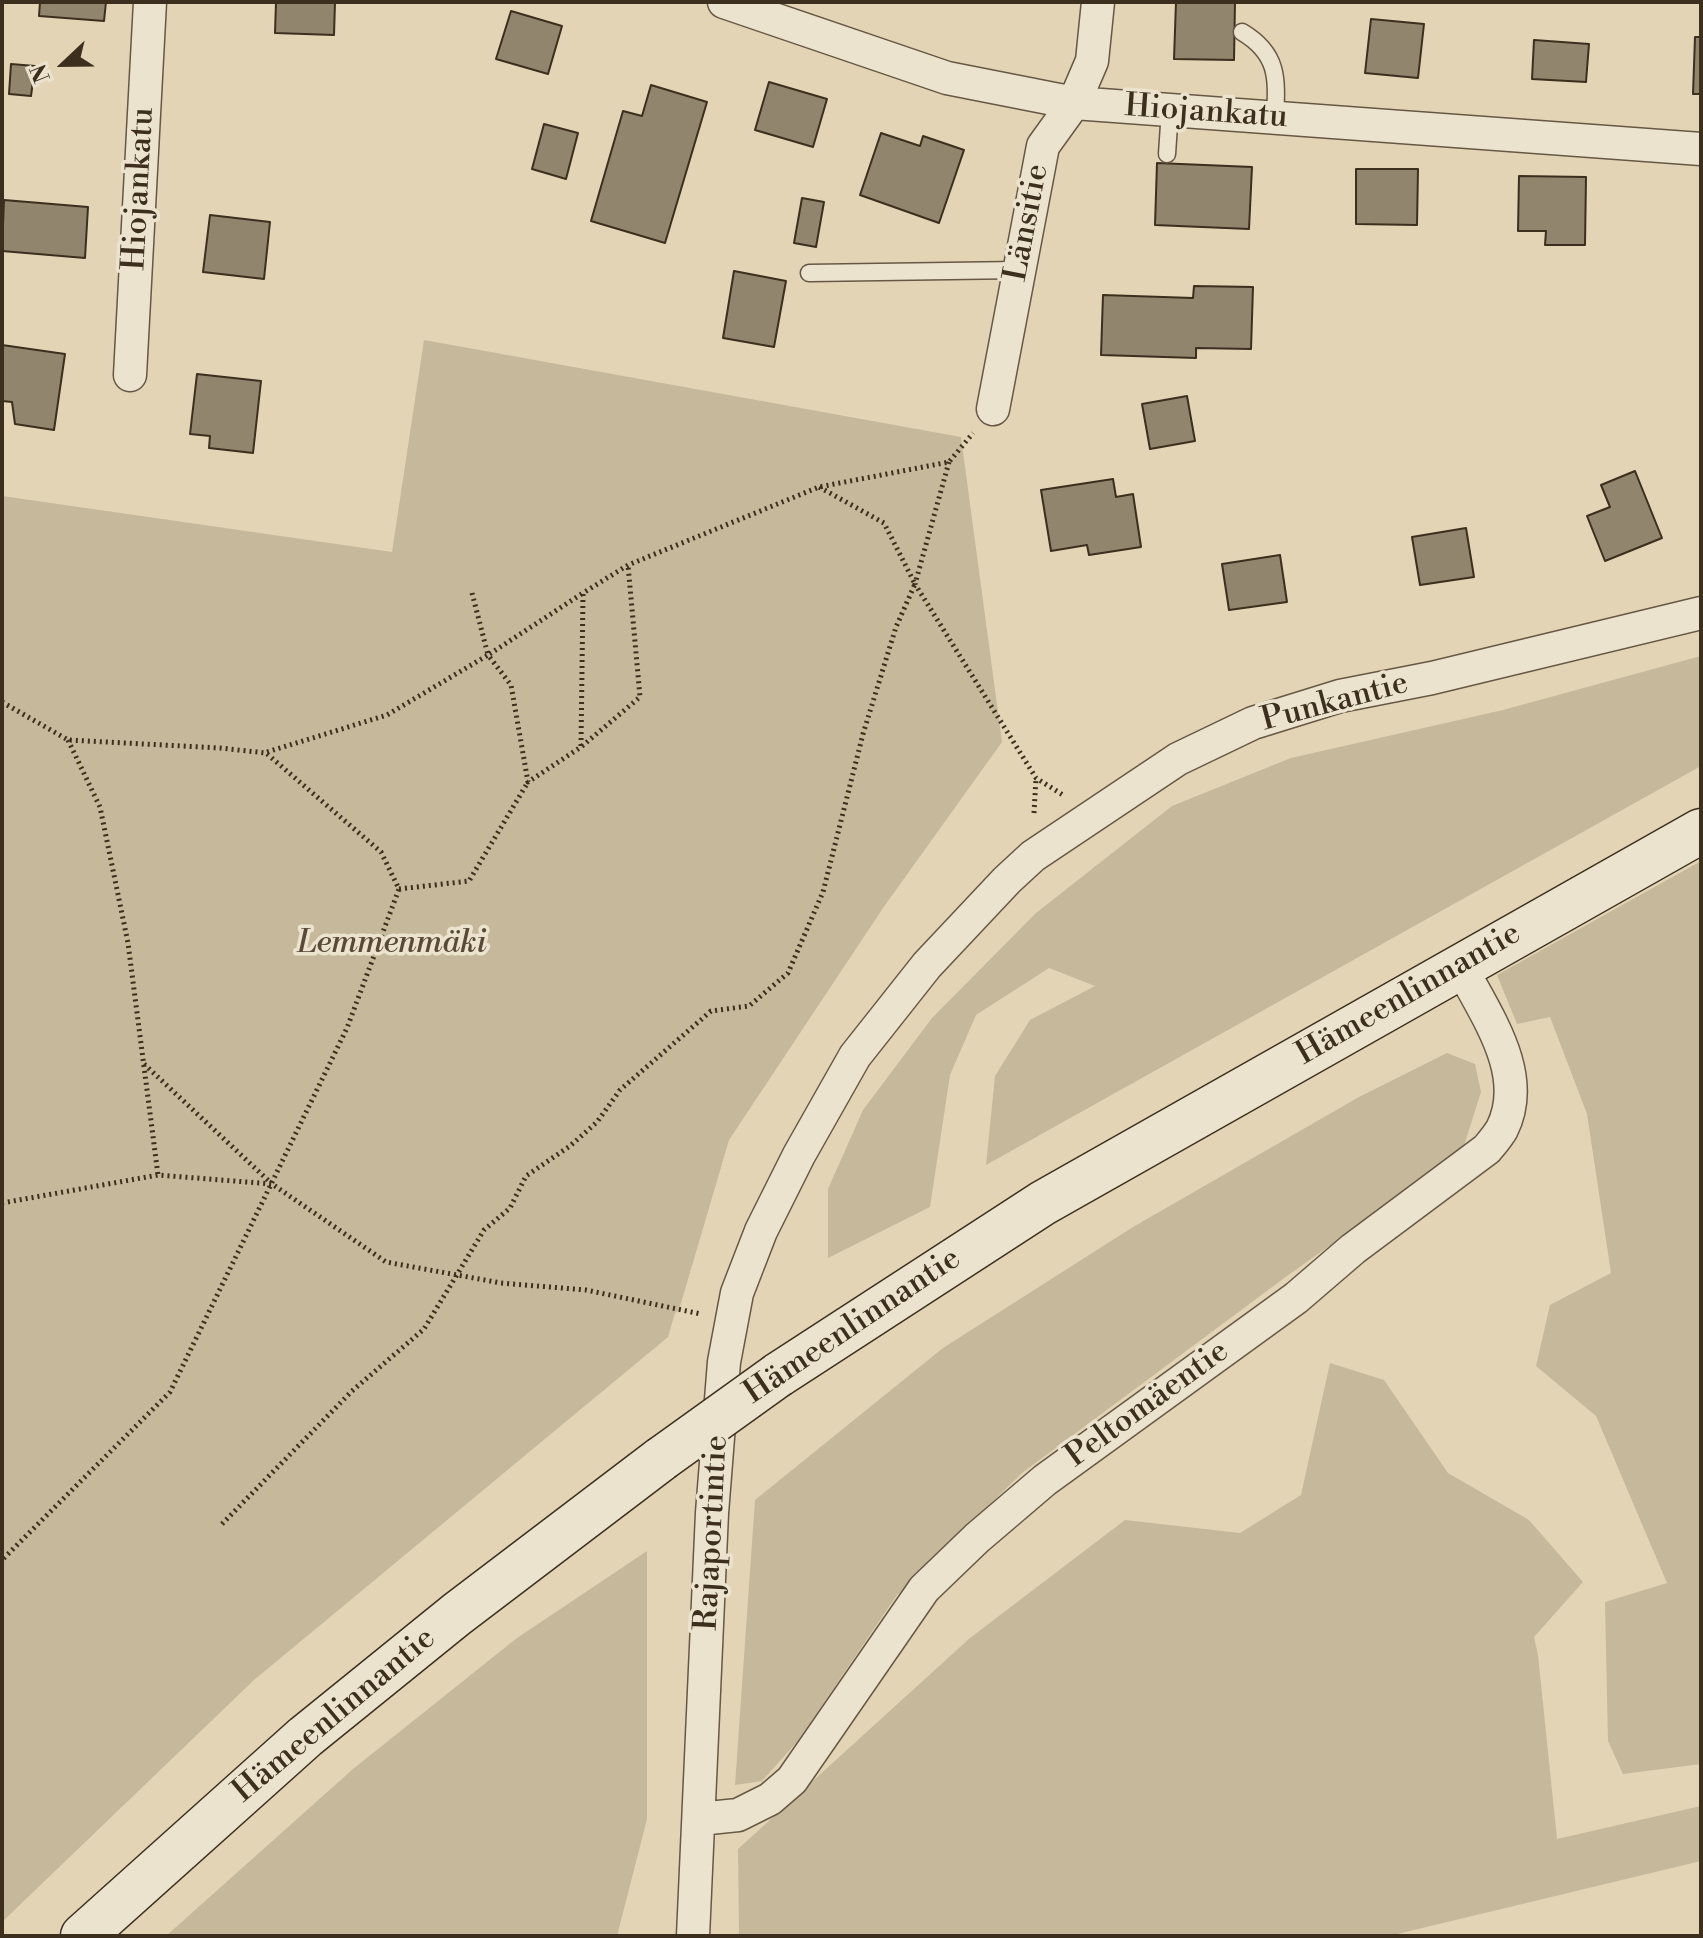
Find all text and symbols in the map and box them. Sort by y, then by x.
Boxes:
north arrow [24,24,104,104]
text: N [26,60,57,86]
street label: Hiojankatu [1123,88,1289,138]
street label: Hiojankatu [117,106,163,272]
street label: Länsitie [998,161,1058,285]
street label: Punkantie [1257,665,1413,741]
street label: Hämeenlinnantie [1290,915,1528,1075]
park label: Lemmenmäki [297,925,487,963]
street label: Hämeenlinnantie [737,1240,969,1414]
street label: Peltomäentie [1059,1333,1237,1477]
street label: Rajaportintie [689,1434,737,1632]
street label: Hämeenlinnantie [226,1620,444,1812]

